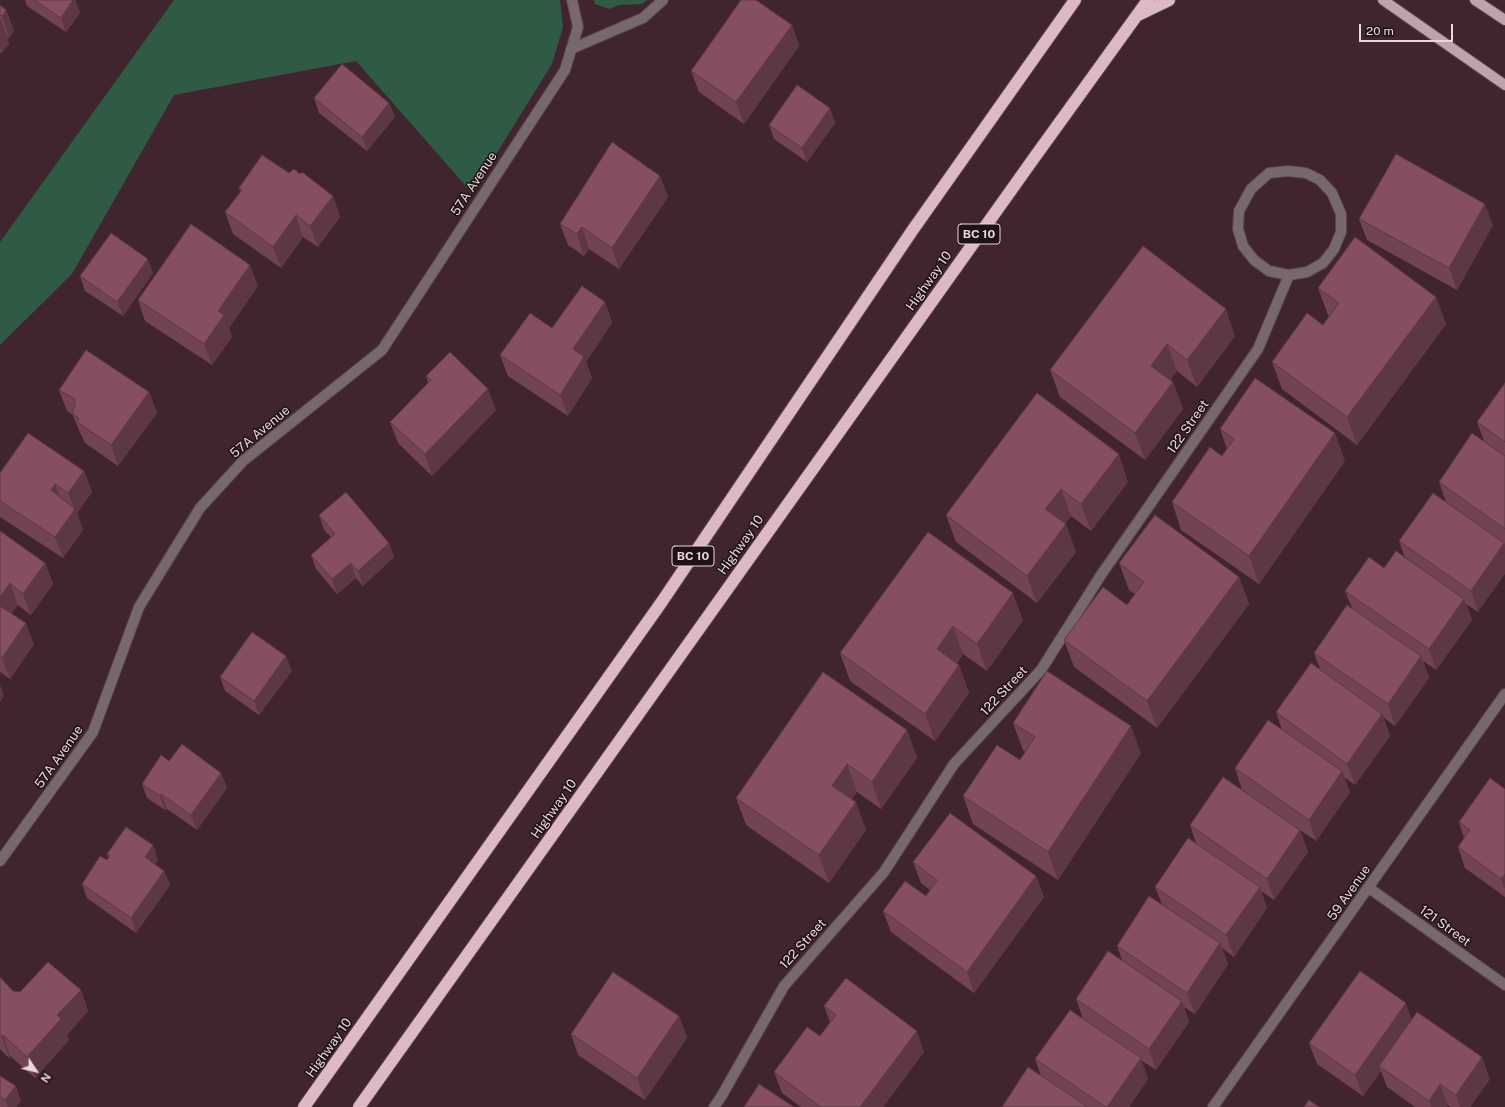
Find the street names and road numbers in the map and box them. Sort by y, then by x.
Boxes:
street label: 57A Avenue [448,149,500,219]
road number: BC 10 [958,224,1000,244]
street label: Highway 10 [903,248,955,314]
street label: 122 Street [1164,397,1212,457]
street label: 57A Avenue [227,403,293,461]
street label: Highway 10 [715,512,767,578]
road number: BC 10 [672,546,714,566]
street label: 122 Street [977,663,1031,719]
street label: 57A Avenue [32,723,86,791]
street label: Highway 10 [528,776,580,842]
street label: 59 Avenue [1324,862,1374,924]
street label: 121 Street [1416,902,1474,950]
street label: 122 Street [776,916,830,972]
street label: Highway 10 [303,1015,355,1081]

